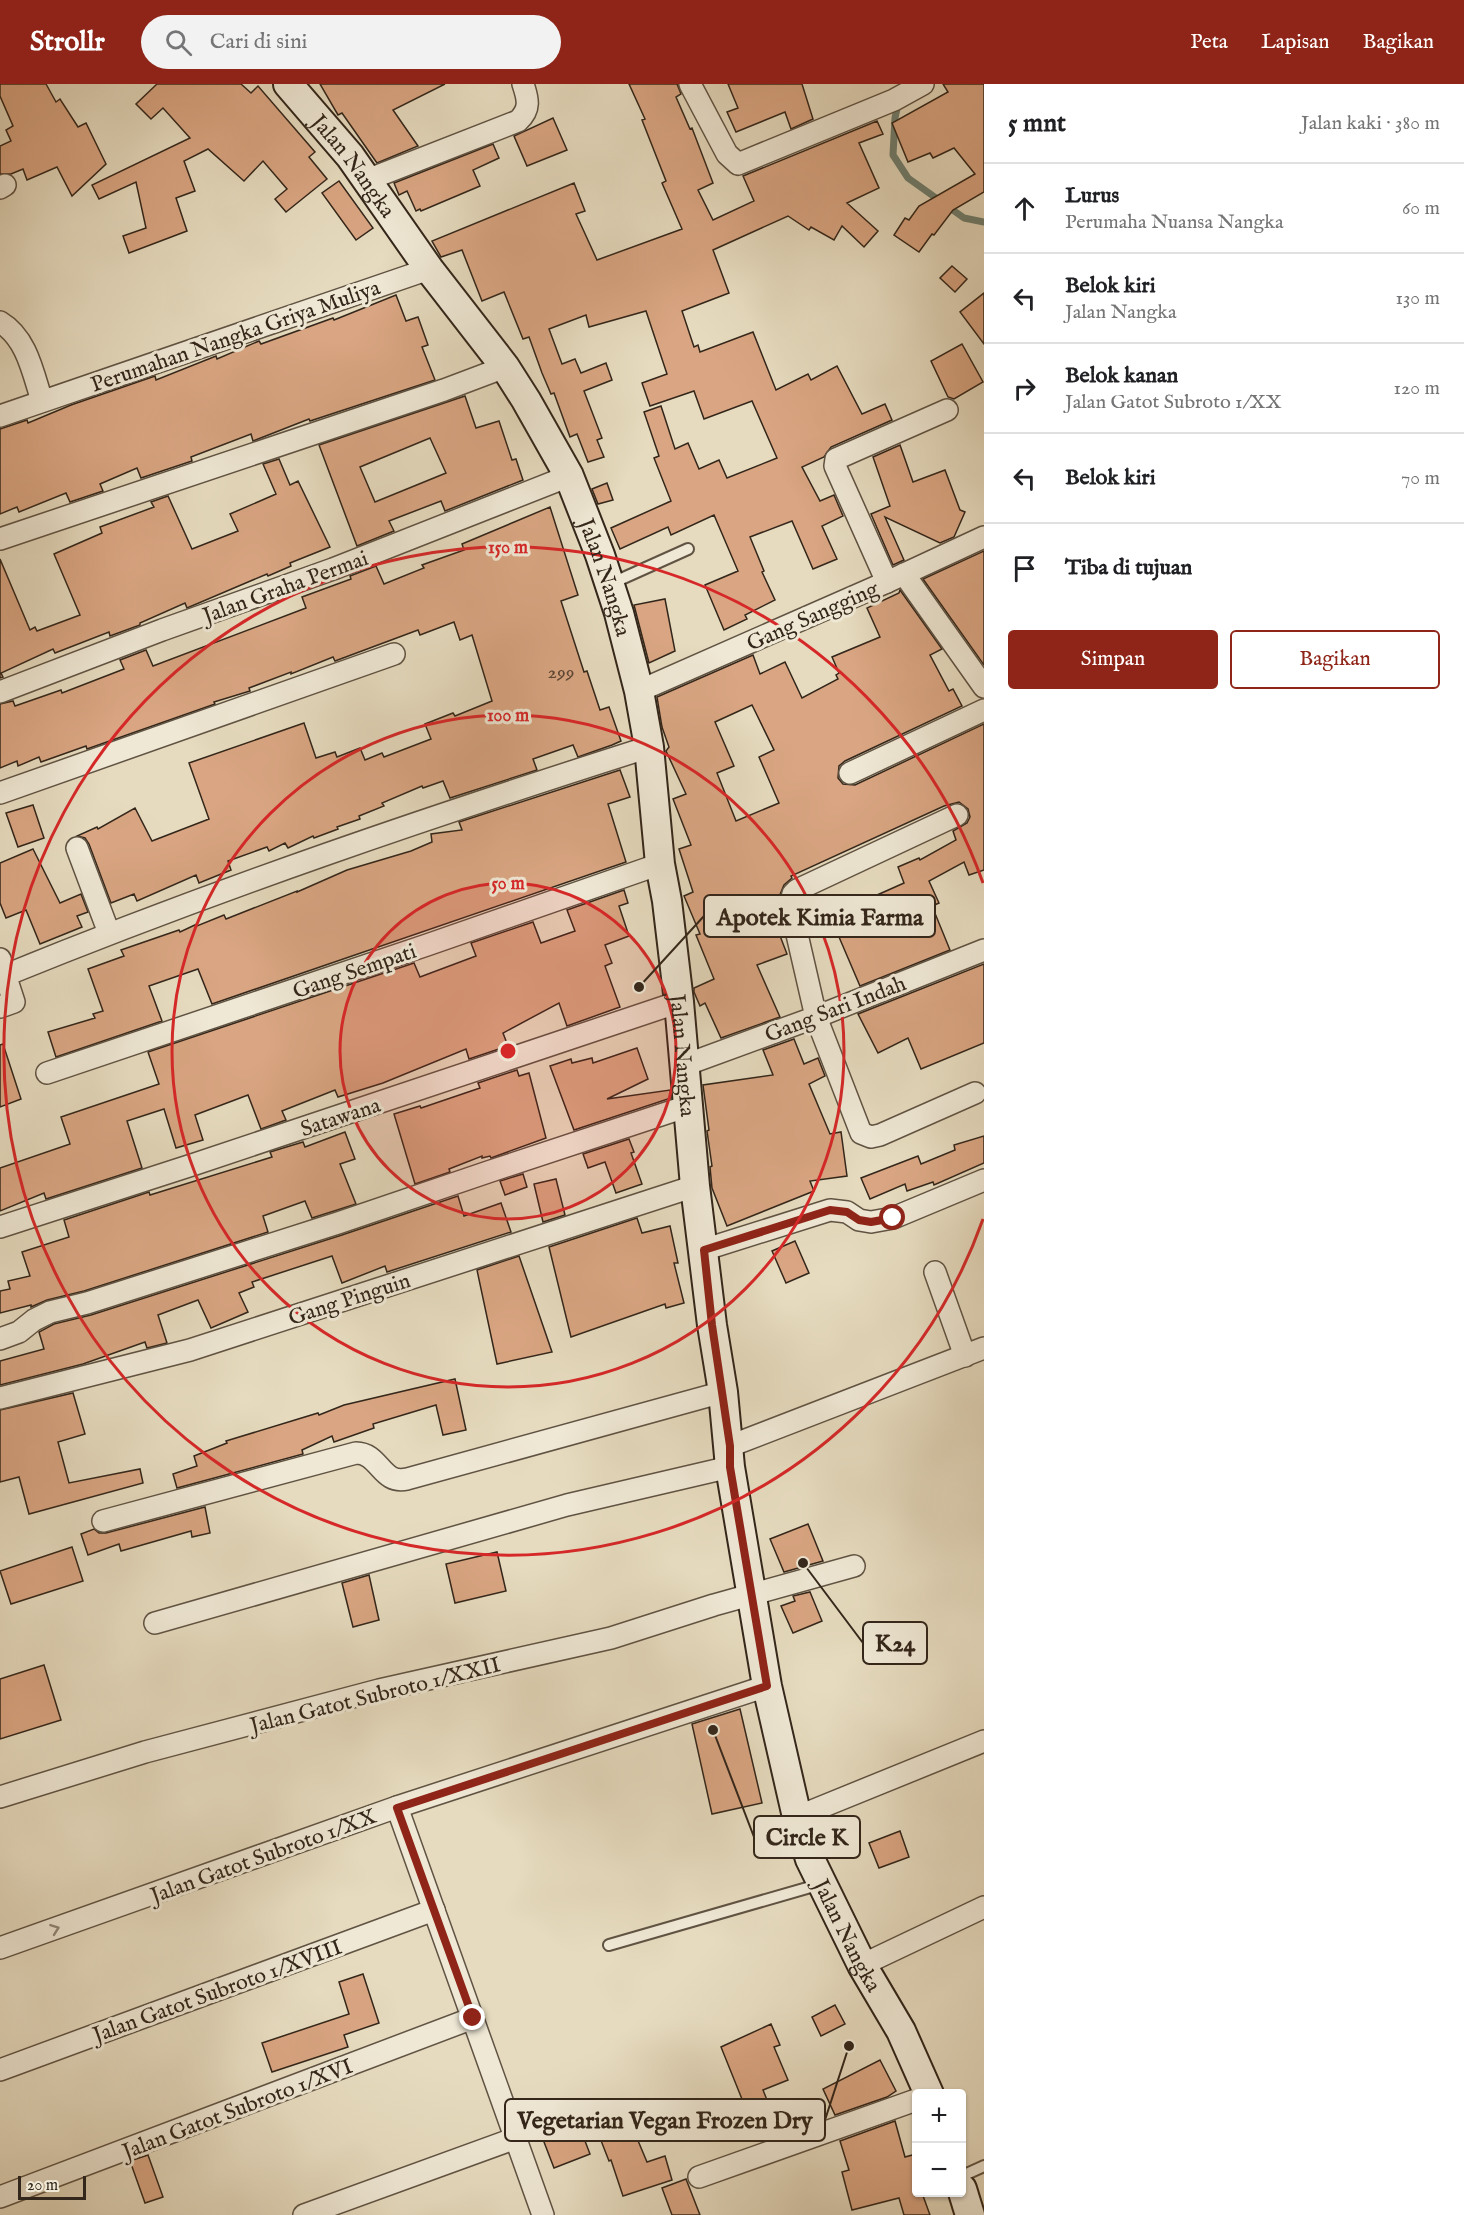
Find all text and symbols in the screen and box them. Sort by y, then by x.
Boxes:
search box [141,15,561,69]
text: Strollr [30,25,105,60]
icon: search [162,26,195,59]
text: Cari di sini [210,28,308,56]
text: Peta [1190,29,1228,56]
text: Lapisan [1261,29,1330,56]
text: Bagikan [1363,29,1434,56]
street label: Jalan Nangka [302,107,401,224]
text: 5 mnt [1008,107,1066,140]
text: Jalan kaki · 380 m [1301,111,1440,136]
text: Lurus [1065,182,1119,210]
icon: ahead [1008,192,1041,225]
text: 60 m [1402,196,1440,221]
text: Perumaha Nuansa Nangka [1065,210,1284,235]
text: Belok kiri [1065,272,1156,300]
street label: Perumahan Nangka Griya Muliya [87,274,384,400]
icon: left [1008,282,1041,315]
text: 130 m [1395,286,1440,311]
text: Jalan Nangka [1065,300,1177,325]
text: Belok kanan [1065,362,1178,390]
icon: right [1008,372,1041,405]
text: 120 m [1394,376,1440,401]
text: Jalan Gatot Subroto 1/XX [1065,390,1282,415]
icon: left [1008,462,1041,495]
text: Belok kiri [1065,464,1156,492]
text: 70 m [1401,466,1440,491]
street label: Jalan Nangka [570,512,637,640]
text: 150 m [488,537,528,560]
street label: Jalan Graha Permai [196,545,372,632]
icon: arrive [1008,552,1041,585]
text: Tiba di tujuan [1065,554,1192,582]
street label: Gang Sangging [743,575,884,658]
button: Simpan [1008,630,1218,689]
button: Bagikan [1230,630,1440,689]
house number: 299 [548,660,574,685]
text: 100 m [487,705,529,728]
text: 50 m [491,873,525,896]
callout: Apotek Kimia Farma [704,895,935,937]
text: Apotek Kimia Farma [716,903,924,934]
street label: Gang Sempati [289,938,420,1006]
street label: Gang Sari Indah [761,970,911,1050]
street label: Jalan Nangka [662,990,701,1118]
centre of rings [498,1041,518,1061]
street label: Satawana [297,1092,385,1144]
route start [879,1204,905,1230]
street label: Gang Pinguin [285,1267,414,1333]
callout: K24 [863,1622,927,1664]
text: K24 [875,1629,916,1660]
street label: Jalan Gatot Subroto 1/XXII [244,1651,504,1741]
street label: Jalan Gatot Subroto 1/XX [144,1803,381,1912]
callout: Circle K [754,1816,860,1858]
text: Circle K [766,1823,850,1854]
street label: Jalan Nangka [805,1872,887,1998]
one-way arrow [49,1923,60,1936]
street label: Jalan Gatot Subroto 1/XVIII [86,1934,346,2051]
route end [459,2004,485,2030]
street label: Jalan Gatot Subroto 1/XVI [116,2053,357,2168]
map controls [912,2089,966,2197]
button: + [912,2089,966,2143]
callout: Vegetarian Vegan Frozen Dry [505,2099,825,2141]
text: Vegetarian Vegan Frozen Dry [516,2106,814,2137]
button: − [912,2143,966,2197]
scale bar [18,2173,86,2200]
text: 20 m [27,2176,58,2196]

